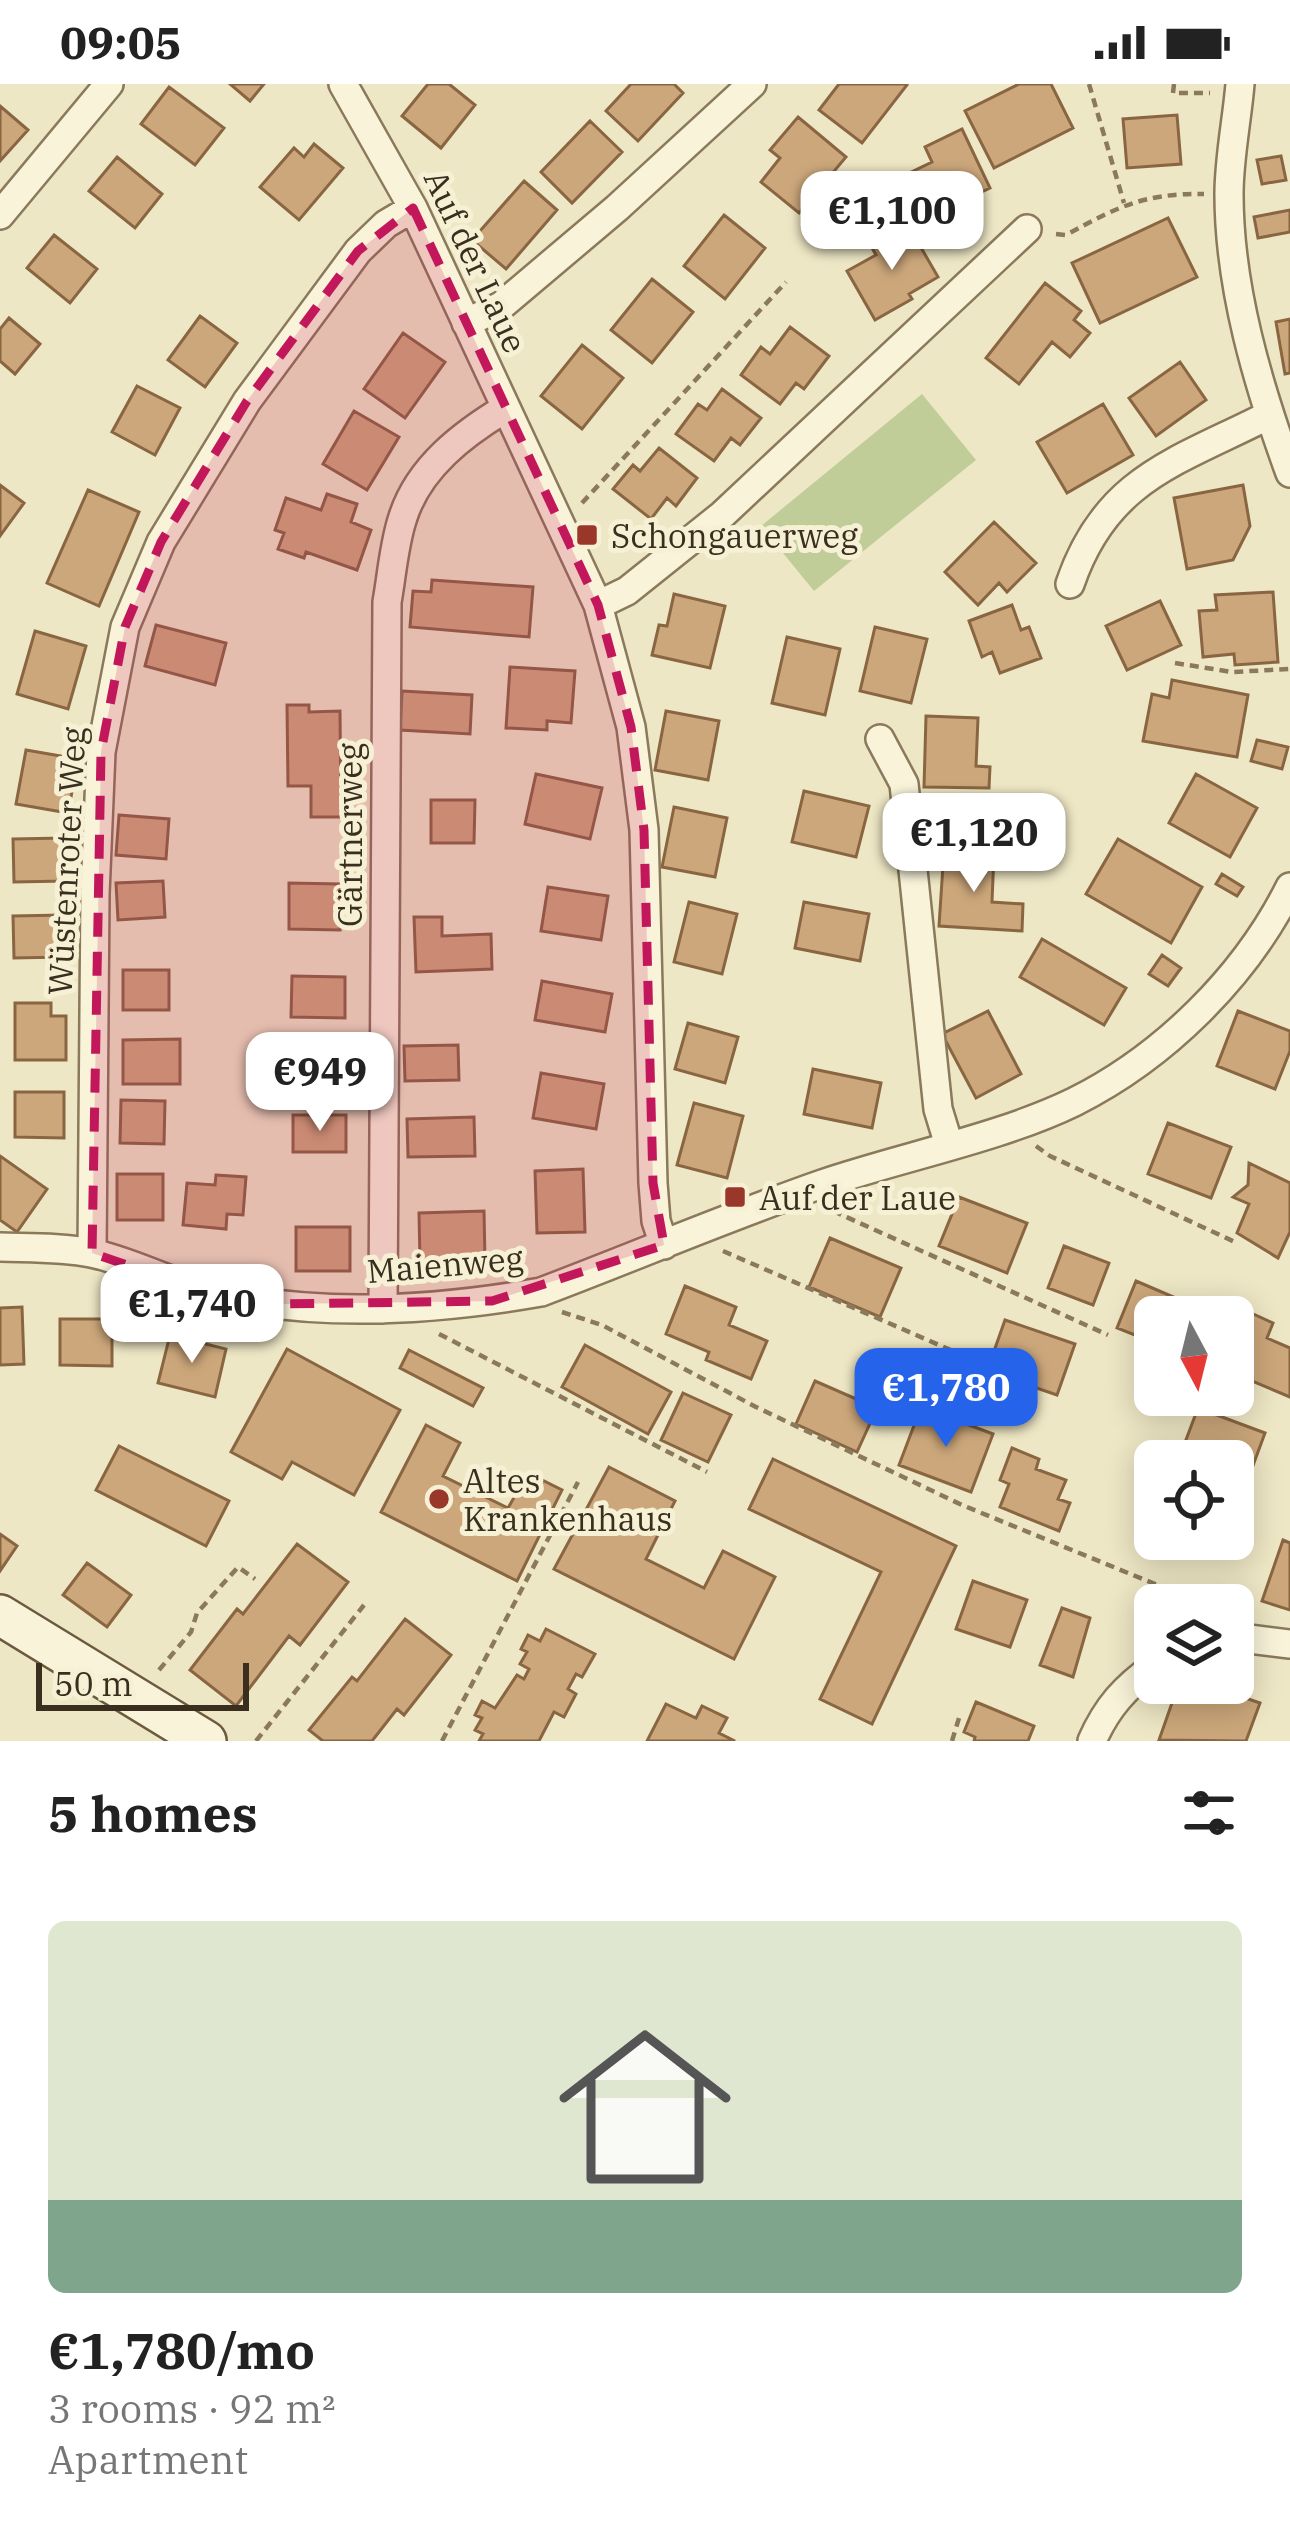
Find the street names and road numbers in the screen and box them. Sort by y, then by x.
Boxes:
street label: Auf der Laue [415,163,537,359]
street label: Wüstenroter Weg [37,725,95,997]
street label: Gärtnerweg [328,743,371,927]
street label: Maienweg [365,1236,525,1292]

